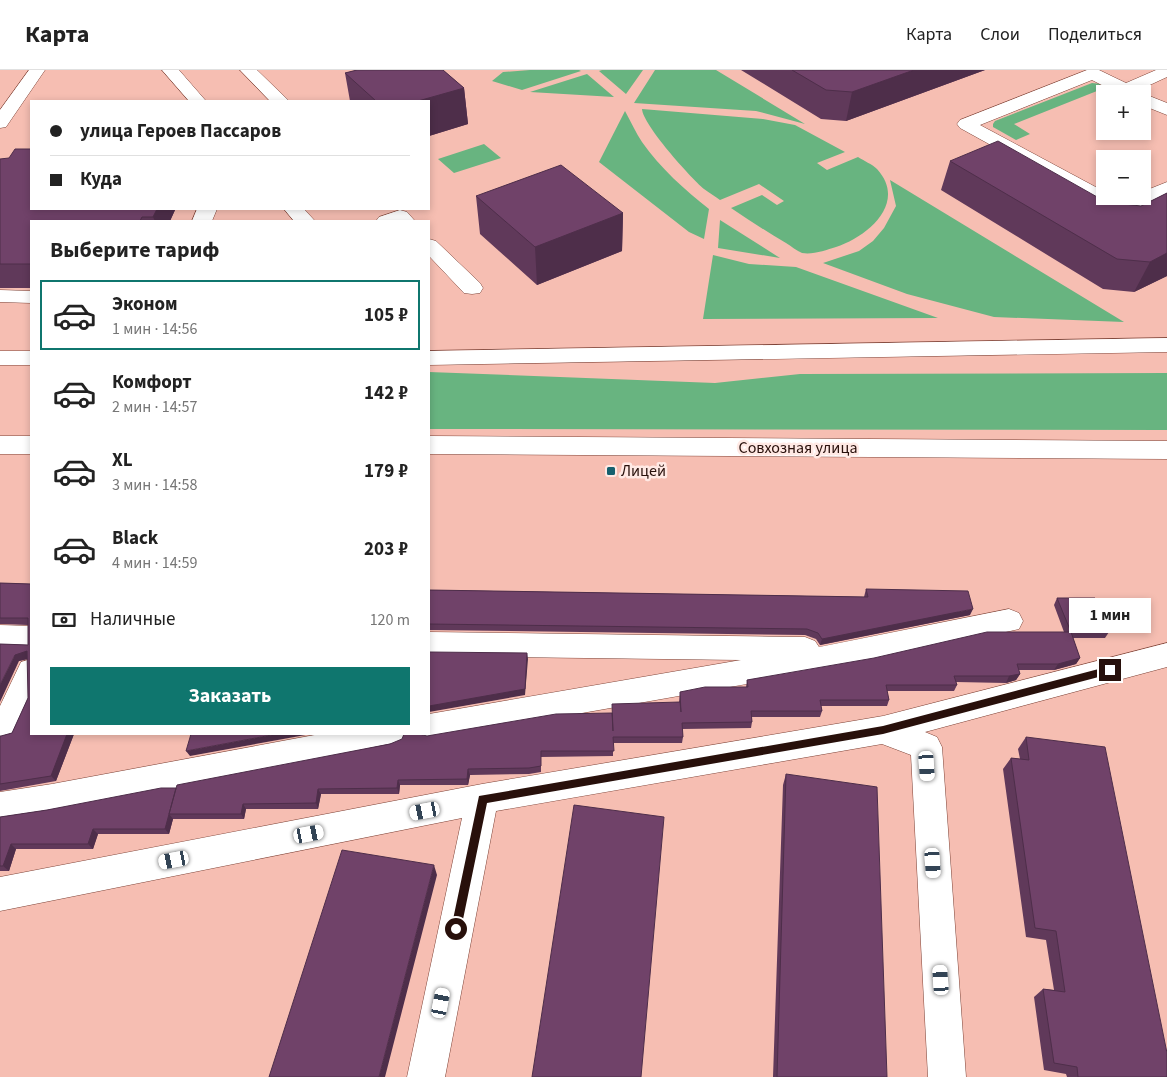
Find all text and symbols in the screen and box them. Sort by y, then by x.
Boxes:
text: Карта [25,17,89,52]
text: Карта [906,22,952,47]
text: Слои [980,22,1020,47]
text: Поделиться [1048,22,1142,47]
map controls [1096,85,1151,205]
button: + [1096,85,1151,140]
text: улица Героев Пассаров [80,118,281,145]
button: − [1096,150,1151,205]
text: Куда [80,166,122,193]
text: Выберите тариф [50,234,220,266]
text: Эконом [112,291,178,318]
icon: car [52,293,97,338]
text: 105 ₽ [364,302,408,329]
text: 1 мин · 14:56 [112,318,198,340]
text: Комфорт [112,369,192,396]
icon: car [52,371,97,416]
text: 142 ₽ [364,380,408,407]
text: 2 мин · 14:57 [112,396,198,418]
street label: Совхозная улица [739,437,857,459]
text: XL [112,447,133,474]
icon: car [52,449,97,494]
text: 179 ₽ [364,458,408,485]
place label: Лицей [621,460,666,482]
marker: Лицей [605,465,617,477]
text: 3 мин · 14:58 [112,474,198,496]
text: Black [112,525,158,552]
icon: car [52,527,97,572]
text: 203 ₽ [364,536,408,563]
text: 4 мин · 14:59 [112,552,198,574]
callout: 1 мин [1069,598,1151,632]
text: 1 мин [1090,604,1130,626]
icon: cash [50,606,78,634]
text: Наличные [90,606,175,633]
text: 120 m [370,609,410,631]
route end [1099,659,1121,681]
button: Заказать [50,667,410,725]
car [918,751,935,781]
car [408,801,441,821]
car [292,824,325,844]
car [924,848,941,878]
car [157,850,190,870]
route start [445,918,467,940]
car [932,965,949,995]
car [430,987,451,1019]

